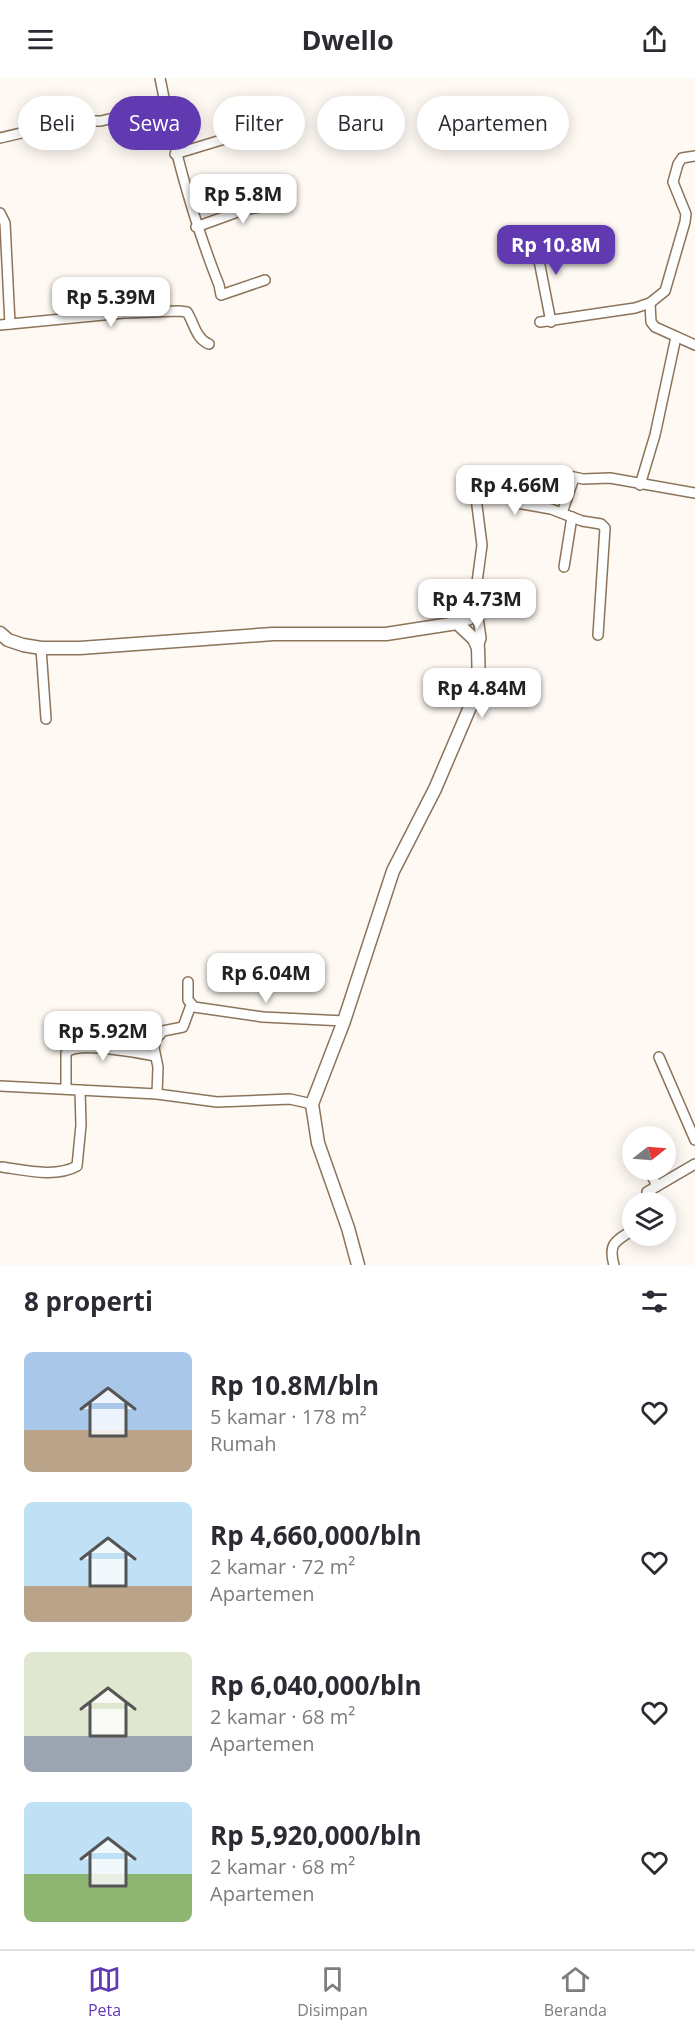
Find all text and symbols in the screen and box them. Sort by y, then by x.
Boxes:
text: Dwello [301,21,394,58]
icon: menu [24,23,57,56]
icon: share [638,23,671,56]
chip: Beli [18,96,96,150]
chip: Sewa [108,96,201,150]
chip: Filter [213,96,305,150]
chip: Baru [317,96,405,150]
chip: Apartemen [417,96,569,150]
pin: Rp 5.8M [188,174,298,225]
text: Rp 5.8M [204,180,282,207]
pin: Rp 10.8M [494,225,618,276]
text: Rp 10.8M [511,231,601,258]
pin: Rp 5.39M [49,277,173,328]
text: Rp 5.39M [66,283,156,310]
pin: Rp 4.66M [453,465,577,516]
text: Rp 4.66M [470,471,560,498]
pin: Rp 4.73M [415,579,539,630]
text: Rp 4.73M [432,585,522,612]
pin: Rp 4.84M [420,668,544,719]
text: Rp 4.84M [437,674,527,701]
pin: Rp 6.04M [204,953,328,1004]
text: Rp 6.04M [221,959,311,986]
pin: Rp 5.92M [41,1011,165,1062]
text: Rp 5.92M [58,1017,148,1044]
north arrow [622,1126,676,1180]
map controls [622,1126,676,1246]
button: layers [622,1192,676,1246]
text: 8 properti [24,1283,153,1319]
icon: filters [638,1285,671,1318]
text: Rp 10.8M/bln [210,1367,379,1403]
icon: home [72,1376,144,1448]
icon: heart [638,1396,671,1429]
text: 5 kamar · 178 m² [210,1403,367,1430]
text: Rumah [210,1430,277,1457]
text: Rp 4,660,000/bln [210,1517,421,1553]
icon: home [72,1526,144,1598]
icon: heart [638,1546,671,1579]
text: 2 kamar · 72 m² [210,1553,355,1580]
text: Apartemen [210,1580,315,1607]
text: Rp 6,040,000/bln [210,1667,421,1703]
icon: home [72,1676,144,1748]
icon: heart [638,1696,671,1729]
text: 2 kamar · 68 m² [210,1703,355,1730]
text: Apartemen [210,1730,315,1757]
text: Rp 5,920,000/bln [210,1817,421,1853]
icon: home [72,1826,144,1898]
icon: heart [638,1846,671,1879]
text: 2 kamar · 68 m² [210,1853,355,1880]
text: Apartemen [210,1880,315,1907]
tab: Peta [88,1963,121,2021]
tab: Disimpan [297,1963,368,2021]
tab: Beranda [544,1963,607,2021]

